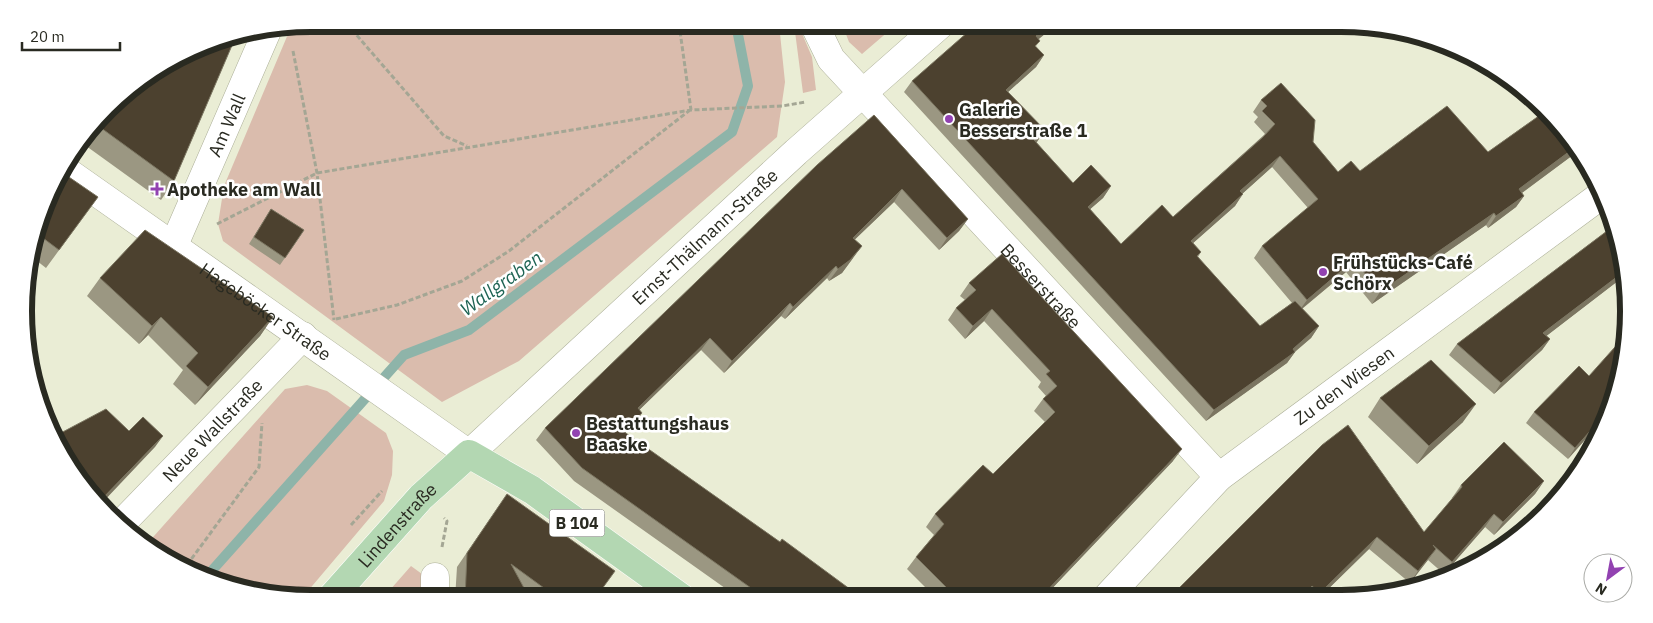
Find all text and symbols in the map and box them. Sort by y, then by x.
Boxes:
scale bar [22,20,120,52]
text: 20 m [30,27,65,46]
street label: Am Wall [202,90,250,160]
place label: Galerie Besserstraße 1 [959,98,1088,142]
marker: Galerie Besserstraße 1 [943,113,955,125]
street label: Ernst-Thälmann-Straße [627,163,782,310]
place label: Apotheke am Wall [167,178,321,201]
marker: Apotheke am Wall [151,183,163,195]
street label: Besserstraße [996,238,1087,333]
water label: Wallgraben [455,245,547,321]
place label: Frühstücks-Café Schörx [1333,251,1473,295]
street label: Hageböcker Straße [195,257,336,365]
marker: Frühstücks-Café Schörx [1317,266,1329,278]
street label: Zu den Wiesen [1289,341,1398,430]
street label: Neue Wallstraße [157,373,267,486]
place label: Bestattungshaus Baaske [586,412,729,456]
marker: Bestattungshaus Baaske [570,427,582,439]
street label: Lindenstraße [352,477,441,572]
road number: B 104 [550,509,604,536]
north arrow [1583,553,1633,603]
text: N [1592,579,1610,599]

